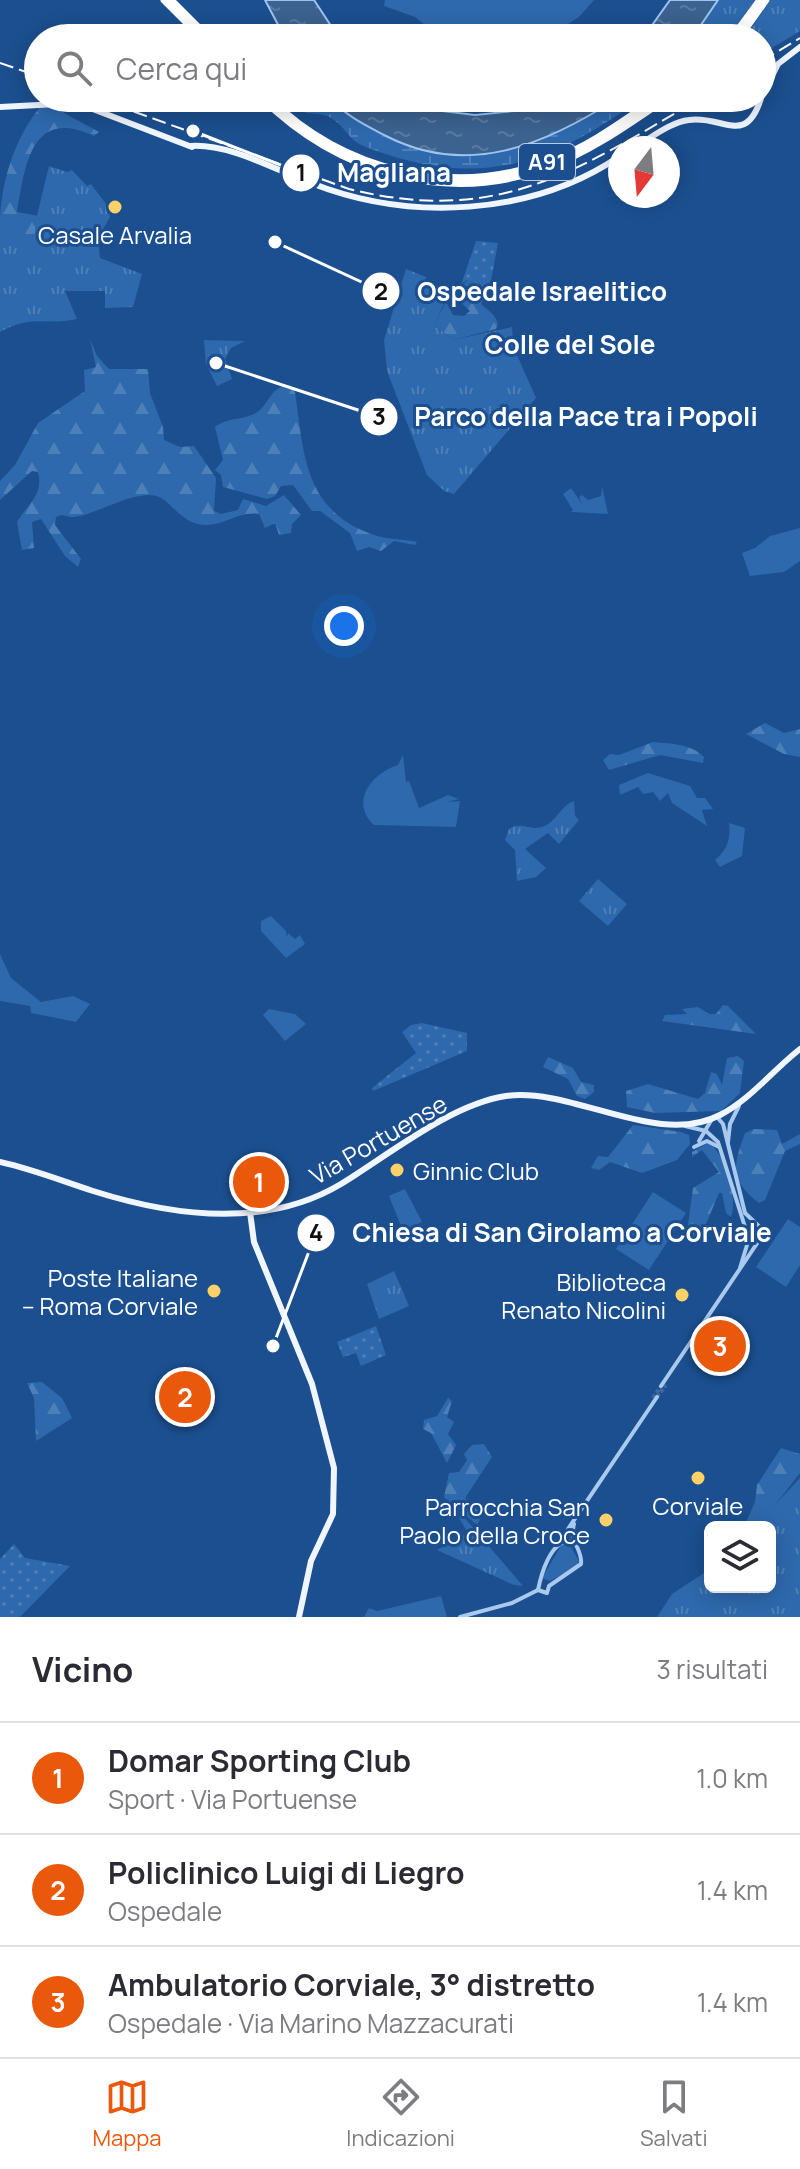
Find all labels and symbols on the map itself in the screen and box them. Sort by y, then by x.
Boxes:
north arrow [608,136,680,208]
road number: A91 [519,144,575,180]
callout: Magliana [281,148,467,198]
text: Magliana [337,154,451,190]
text: 1 [296,155,306,188]
marker: Casale Arvalia [106,198,124,216]
place label: Casale Arvalia [38,218,192,251]
callout: Ospedale Israelitico [361,266,683,316]
text: Ospedale Israelitico [417,273,667,309]
text: 2 [374,274,388,307]
district label: Colle del Sole [484,326,656,362]
callout: Parco della Pace tra i Popoli [359,392,774,442]
text: Parco della Pace tra i Popoli [414,398,758,434]
text: 3 [372,399,386,432]
your location [324,606,364,646]
street label: Via Portuense [303,1086,453,1192]
pin: 1 [233,1152,285,1212]
place label: Ginnic Club [413,1154,539,1187]
marker: Ginnic Club [388,1161,406,1179]
callout: Chiesa di San Girolamo a Corviale [296,1208,787,1258]
text: Chiesa di San Girolamo a Corviale [352,1214,772,1250]
text: 4 [309,1215,323,1248]
place label: Poste Italiane – Roma Corviale [22,1261,198,1322]
place label: Biblioteca Renato Nicolini [501,1265,666,1326]
marker: Poste Italiane – Roma Corviale [205,1282,223,1300]
marker: Biblioteca Renato Nicolini [673,1286,691,1304]
pin: 3 [694,1316,746,1376]
pin: 2 [159,1367,211,1427]
marker: Corviale [689,1469,707,1487]
place label: Corviale [653,1489,743,1522]
place label: Parrocchia San Paolo della Croce [400,1490,590,1551]
marker: Parrocchia San Paolo della Croce [597,1511,615,1529]

